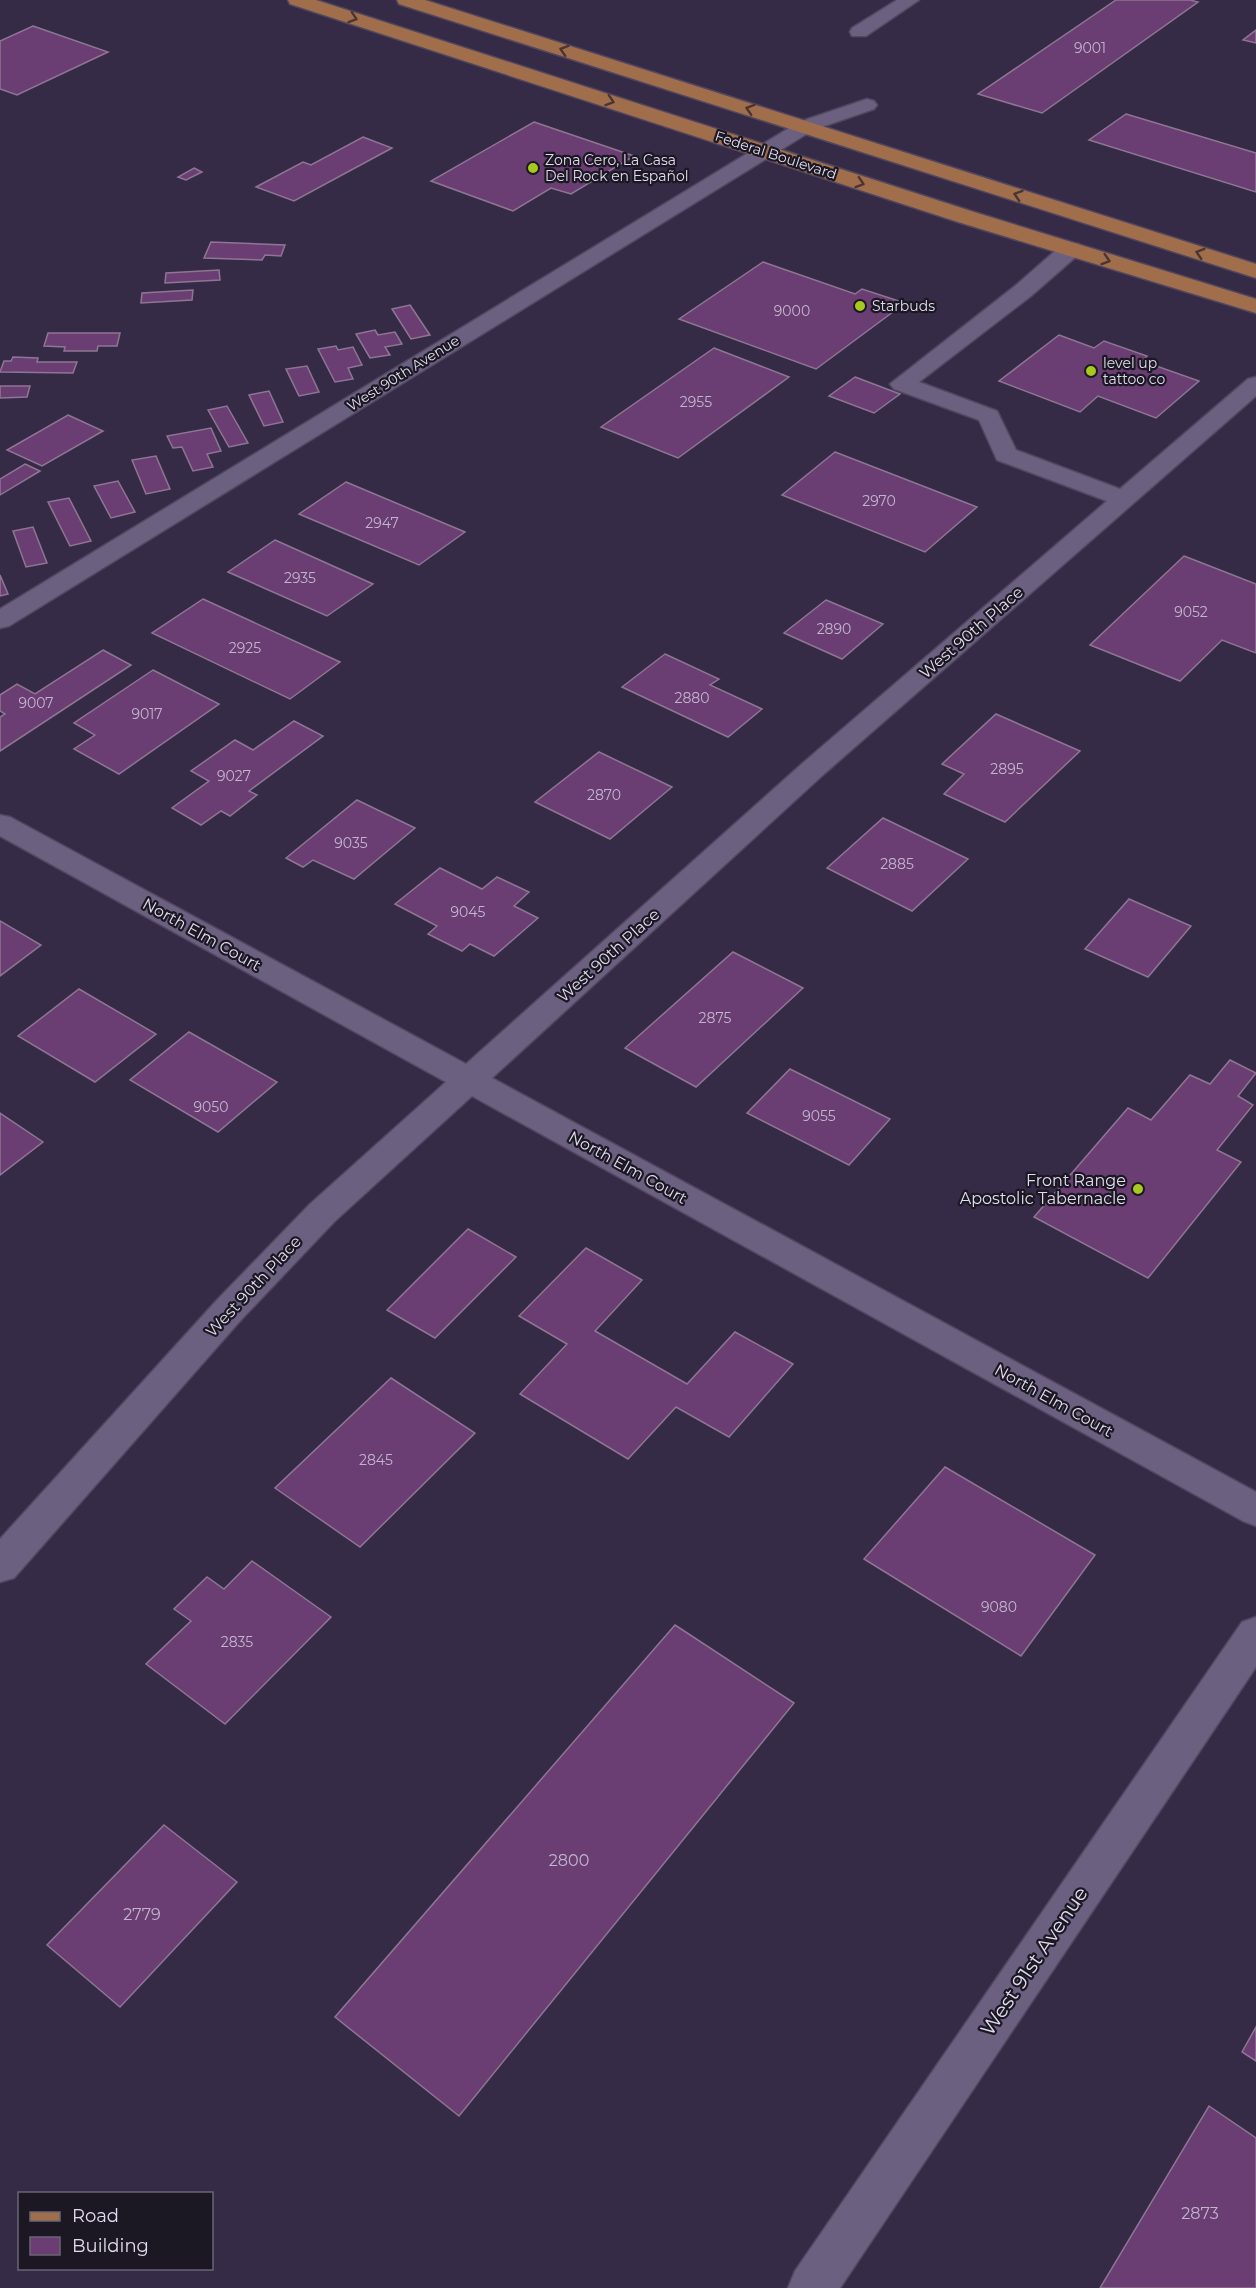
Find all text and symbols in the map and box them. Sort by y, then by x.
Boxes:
one-way arrow [347,11,358,23]
house number: 9001 [1074,39,1106,57]
one-way arrow [559,45,570,57]
one-way arrow [604,94,615,106]
one-way arrow [745,103,756,116]
street label: Federal Boulevard [713,127,839,183]
place label: Zona Cero, La Casa Del Rock en Español [545,151,689,185]
marker: Zona Cero, La Casa Del Rock en Español [526,161,540,175]
one-way arrow [854,175,865,188]
one-way arrow [1013,190,1024,202]
one-way arrow [1195,248,1206,260]
one-way arrow [1100,253,1111,265]
place label: Starbuds [872,297,935,315]
marker: Starbuds [853,299,867,313]
house number: 9000 [774,302,810,320]
street label: West 90th Avenue [344,331,462,415]
place label: level up tattoo co [1103,354,1166,388]
marker: level up tattoo co [1084,364,1098,378]
house number: 2955 [680,393,712,411]
house number: 2970 [862,492,896,510]
house number: 2947 [365,514,399,532]
house number: 2935 [284,569,316,587]
street label: West 90th Place [916,582,1027,682]
house number: 9052 [1174,603,1208,621]
house number: 2890 [817,620,851,638]
house number: 2925 [229,639,261,657]
house number: 2880 [674,689,710,707]
house number: 9007 [18,694,54,712]
house number: 9017 [131,705,163,723]
house number: 2895 [990,760,1024,778]
house number: 9027 [217,767,251,785]
house number: 2870 [587,786,621,804]
house number: 9035 [334,834,368,852]
house number: 2885 [880,855,914,873]
street label: North Elm Court [139,894,265,975]
house number: 9045 [451,903,486,921]
street label: West 90th Place [553,905,663,1006]
house number: 2875 [699,1009,731,1027]
house number: 9050 [194,1098,229,1116]
house number: 9055 [802,1107,836,1125]
street label: North Elm Court [565,1127,691,1208]
place label: Front Range Apostolic Tabernacle [960,1171,1126,1208]
marker: Front Range Apostolic Tabernacle [1131,1182,1145,1196]
street label: West 90th Place [202,1232,305,1341]
street label: North Elm Court [991,1360,1117,1441]
house number: 2845 [359,1451,393,1469]
house number: 9080 [981,1598,1017,1616]
house number: 2835 [221,1633,253,1651]
house number: 2800 [549,1851,589,1870]
street label: West 91st Avenue [975,1882,1093,2040]
house number: 2779 [123,1905,161,1924]
legend [18,2192,213,2270]
house number: 2873 [1181,2204,1219,2223]
text: Road [72,2205,119,2227]
text: Building [72,2235,149,2257]

